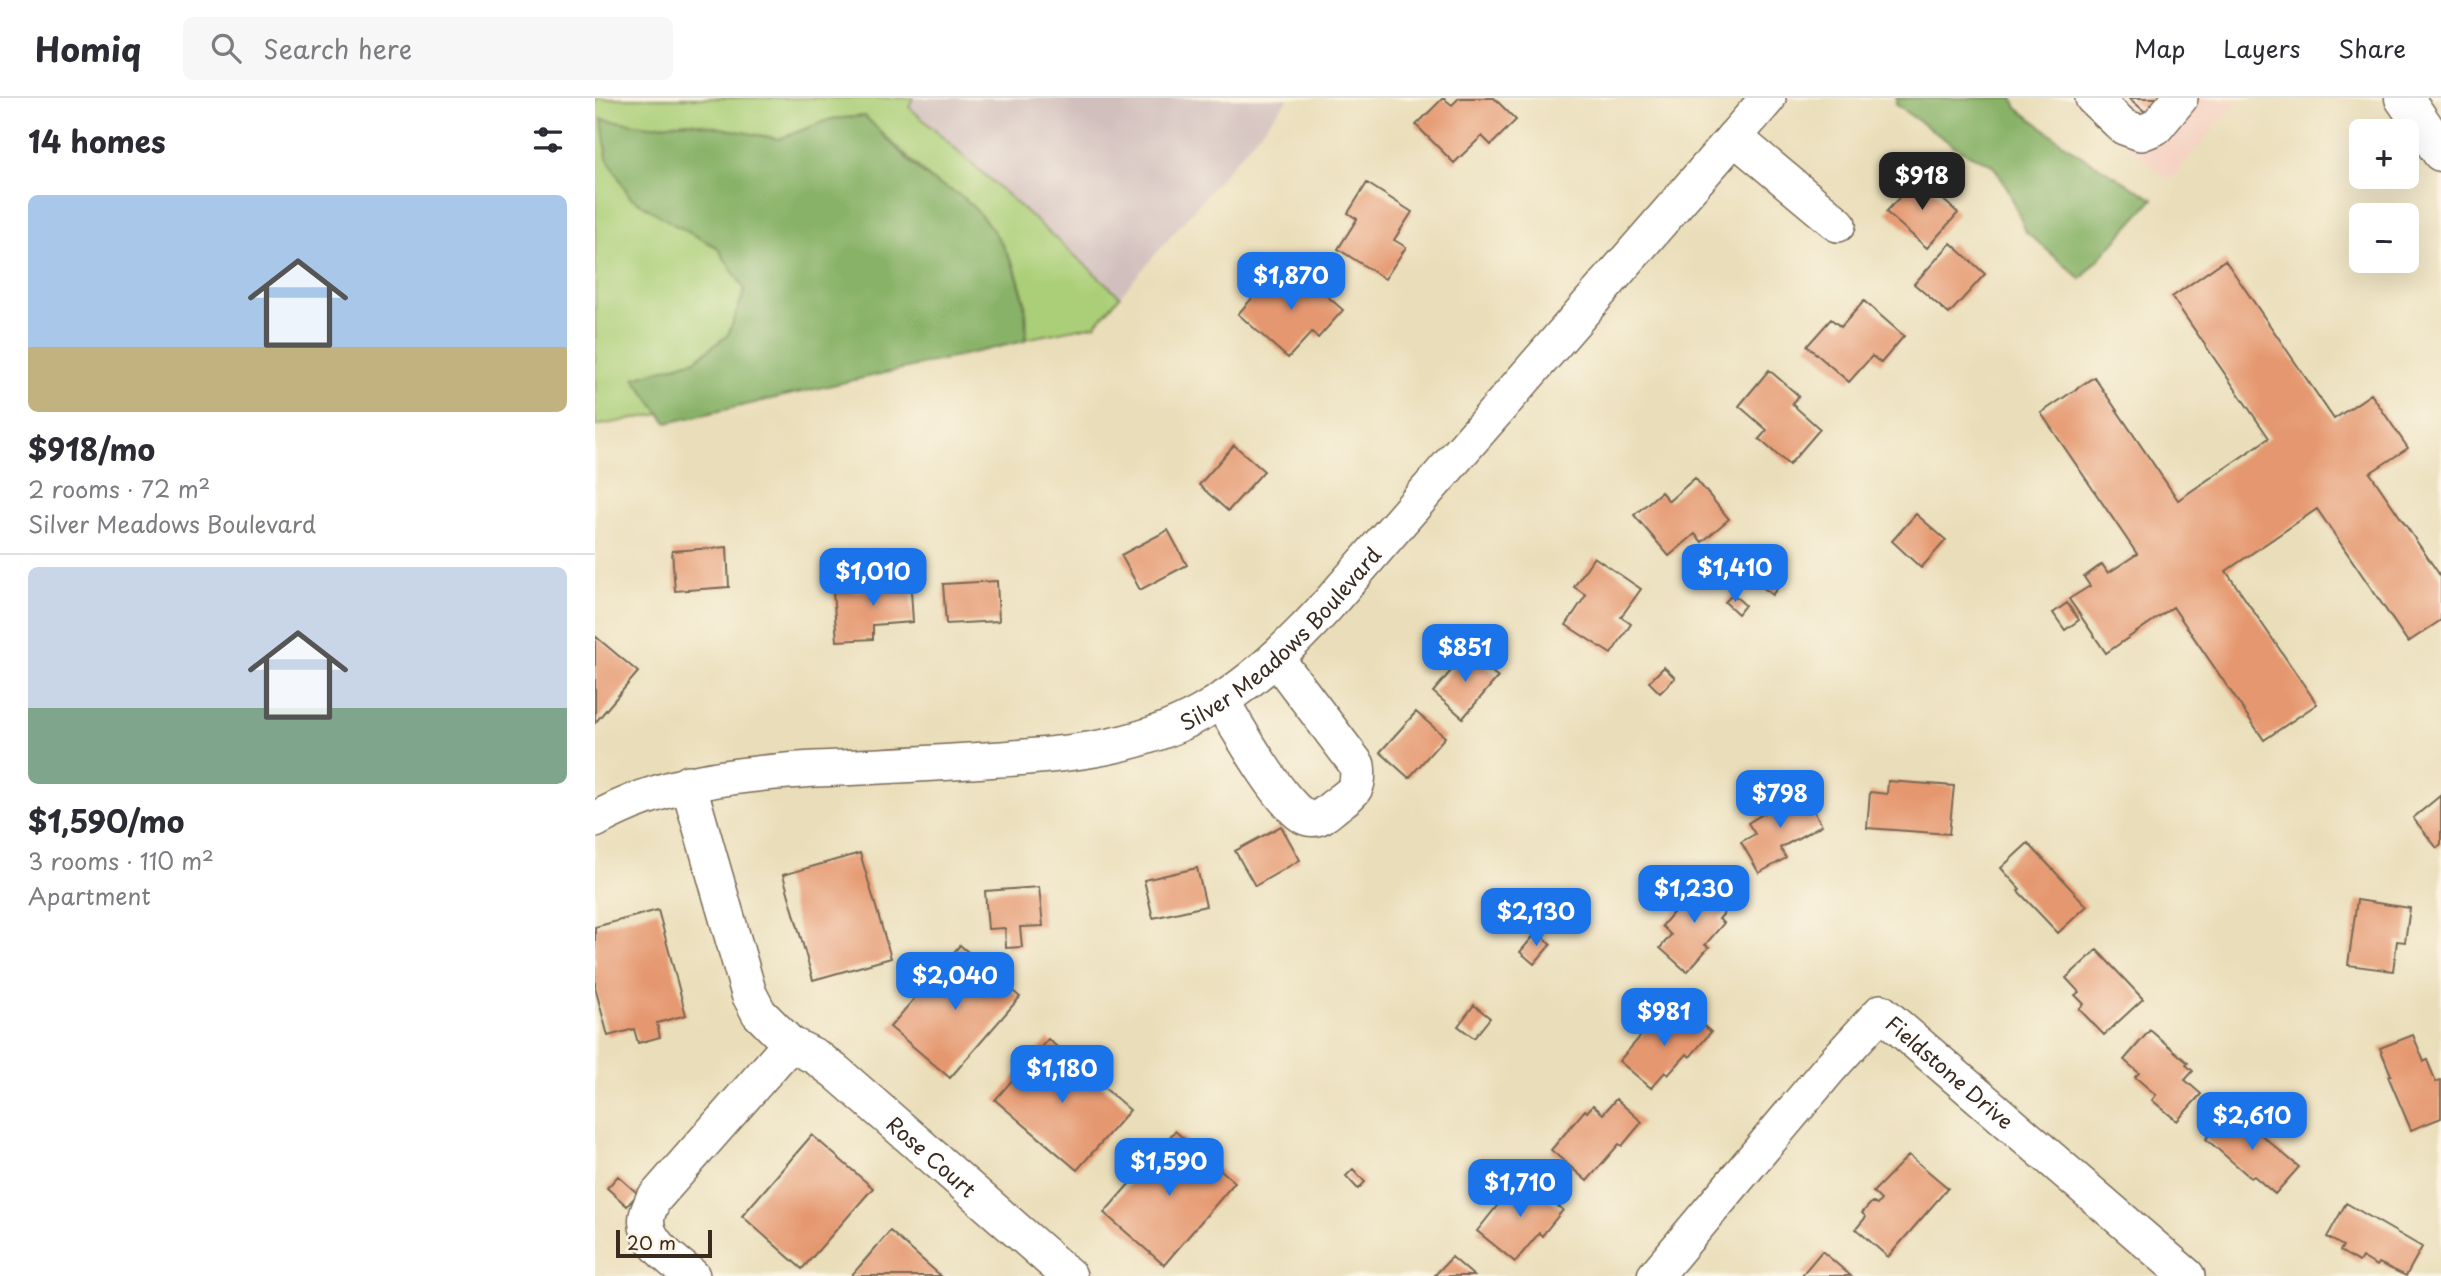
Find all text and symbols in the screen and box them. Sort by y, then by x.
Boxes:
search box [183,17,673,80]
text: Homiq [35,23,141,73]
icon: search [207,29,245,67]
text: Search here [263,29,412,68]
text: Map [2134,30,2185,66]
text: Layers [2223,30,2300,66]
text: Share [2338,30,2406,66]
text: 14 homes [28,118,166,163]
map controls [2349,119,2419,273]
button: + [2349,119,2419,189]
icon: filters [529,121,567,159]
pin: $918 [1881,152,1963,212]
text: $918 [1895,157,1949,192]
button: − [2349,203,2419,273]
icon: home [235,240,361,366]
pin: $1,870 [1234,252,1348,312]
text: $1,870 [1253,257,1329,292]
text: $918/mo [28,426,155,471]
text: 2 rooms · 72 m² [28,471,210,506]
text: Silver Meadows Boulevard [28,506,316,541]
street label: Silver Meadows Boulevard [1174,539,1388,738]
pin: $1,410 [1678,545,1792,604]
pin: $1,010 [816,548,930,608]
text: $1,410 [1698,549,1772,584]
text: $1,010 [835,553,911,588]
icon: home [235,612,361,738]
pin: $851 [1424,624,1506,684]
text: $851 [1438,629,1492,664]
pin: $798 [1739,770,1821,830]
text: $798 [1752,775,1808,810]
text: $1,590/mo [28,798,185,843]
text: 3 rooms · 110 m² [28,843,214,878]
pin: $1,230 [1637,866,1751,925]
text: $1,230 [1654,870,1734,905]
text: Apartment [28,878,151,913]
pin: $2,130 [1479,888,1593,948]
text: $2,130 [1497,893,1575,928]
pin: $2,040 [898,953,1012,1012]
text: $2,040 [912,957,998,992]
pin: $981 [1623,988,1705,1048]
text: $981 [1637,993,1691,1028]
street label: Fieldstone Drive [1879,1007,2021,1136]
pin: $1,180 [1005,1046,1119,1105]
text: $1,180 [1026,1050,1098,1085]
pin: $2,610 [2195,1093,2309,1152]
text: $2,610 [2213,1097,2291,1132]
street label: Rose Court [880,1108,984,1204]
pin: $1,590 [1112,1138,1226,1198]
text: $1,590 [1131,1143,1207,1178]
pin: $1,710 [1463,1160,1577,1219]
text: $1,710 [1484,1164,1556,1199]
scale bar [616,1227,712,1259]
text: 20 m [627,1228,676,1256]

